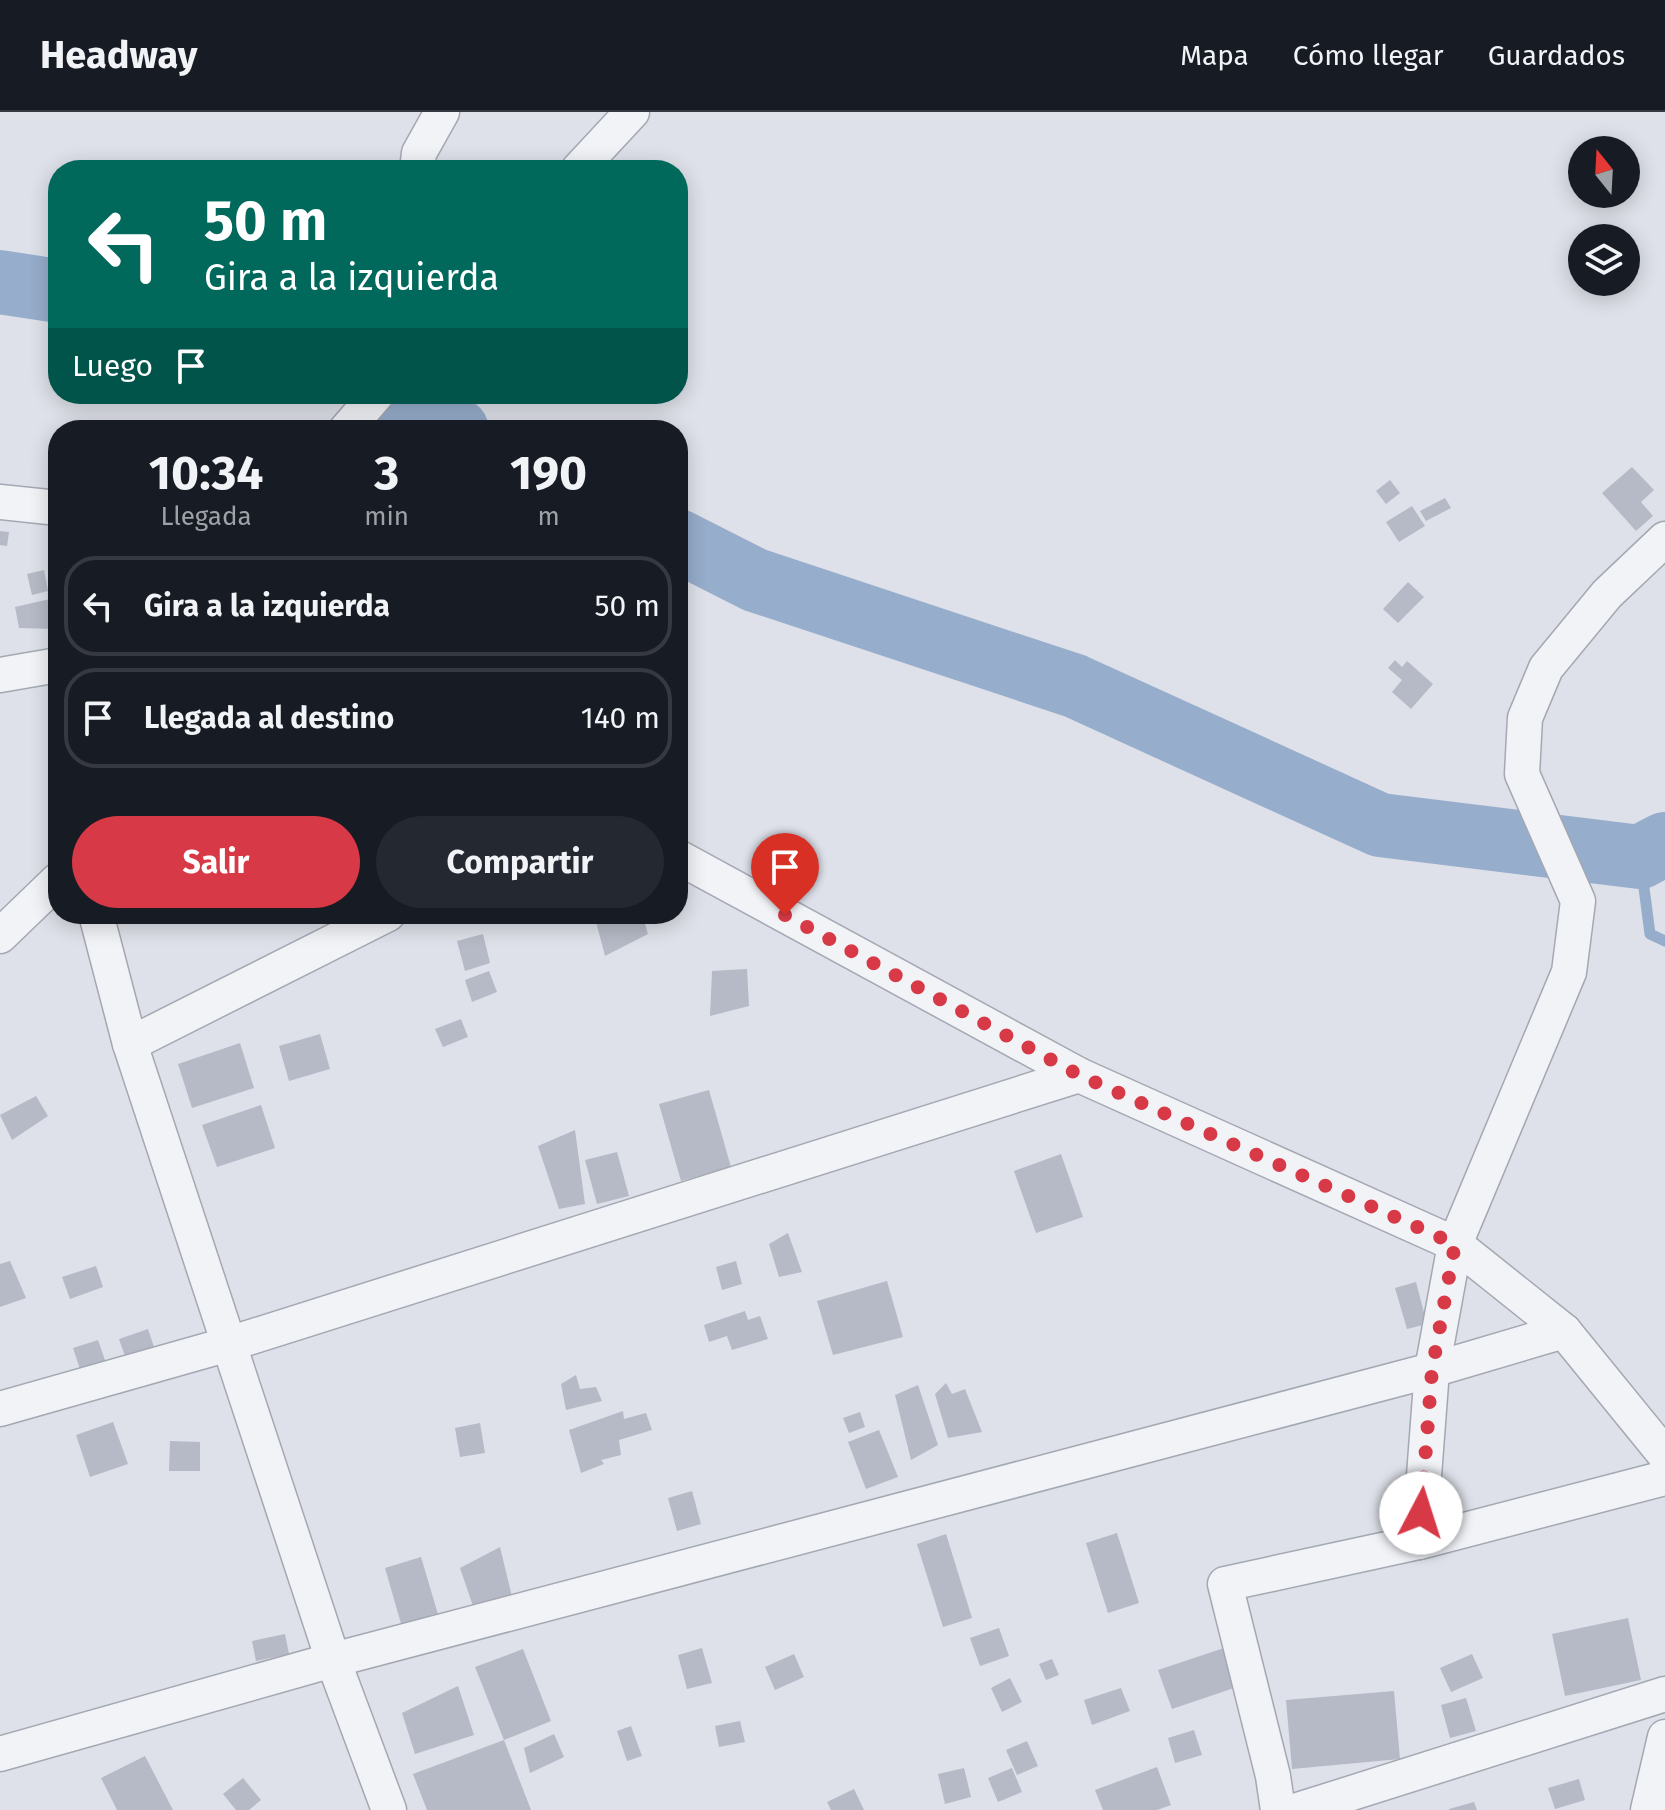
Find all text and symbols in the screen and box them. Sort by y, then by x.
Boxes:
text: Headway [40,32,197,78]
text: Mapa [1180,39,1249,72]
text: Cómo llegar [1293,39,1444,72]
text: Guardados [1488,39,1625,72]
north arrow [1568,136,1640,208]
map controls [1568,136,1640,296]
text: 50 m [204,188,327,255]
icon: left [72,192,176,296]
button: layers [1568,224,1640,296]
text: Gira a la izquierda [204,256,499,300]
icon: arrive [169,344,213,388]
text: Luego [72,348,153,384]
text: 10:34 [149,444,263,502]
text: 3 [374,444,399,502]
text: 190 [510,444,587,502]
text: Llegada [161,501,252,532]
text: min [364,501,409,532]
text: m [537,501,560,532]
icon: left [76,584,120,628]
text: Gira a la izquierda [144,588,390,624]
text: 50 m [595,588,660,624]
icon: arrive [76,696,120,740]
text: Llegada al destino [144,700,394,736]
text: 140 m [581,700,660,736]
button: Salir [72,816,360,908]
button: Compartir [376,816,664,908]
pin [751,833,819,915]
icon: arrive [763,845,807,889]
position arrow [1379,1471,1463,1555]

